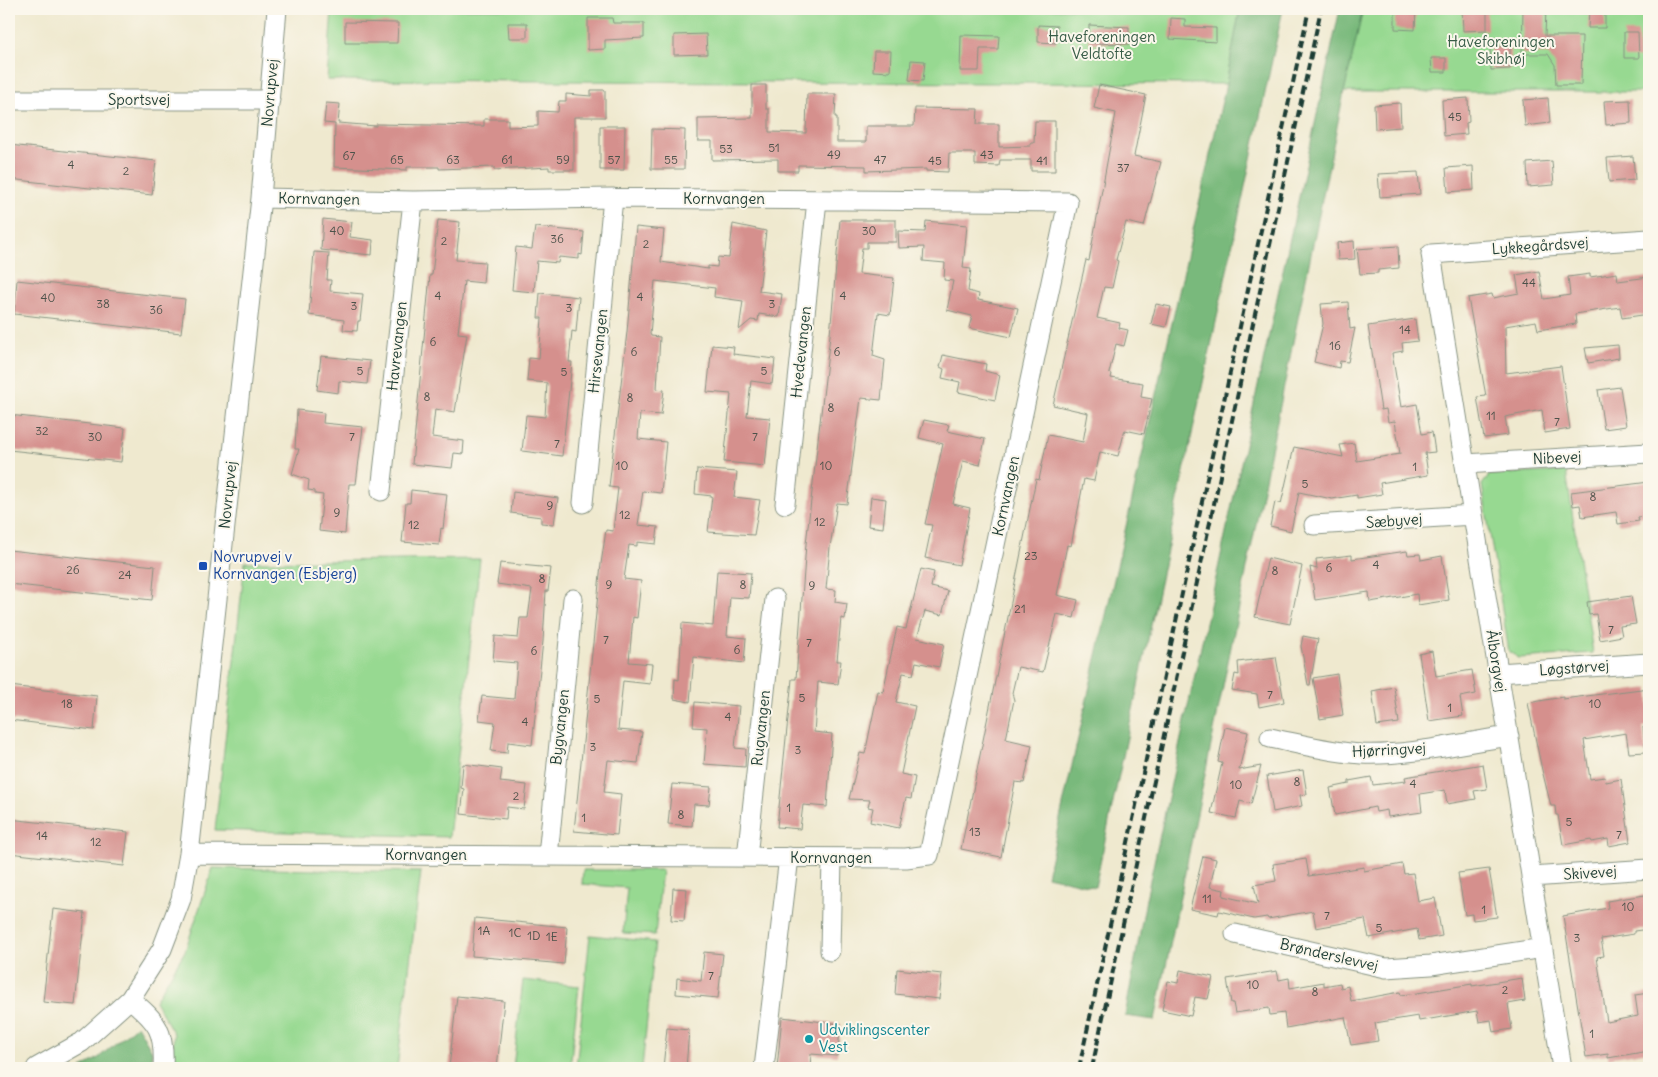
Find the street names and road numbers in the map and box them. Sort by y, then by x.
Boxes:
street label: Novrupvej [257,58,282,128]
street label: Sportsvej [108,90,170,109]
street label: Kornvangen [278,188,360,209]
street label: Kornvangen [683,189,765,208]
street label: Lykkegårdsvej [1491,233,1589,258]
street label: Havrevangen [382,300,411,392]
street label: Hvedevangen [786,305,815,399]
street label: Hirsevangen [584,308,611,394]
street label: Nibevej [1532,447,1582,468]
street label: Kornvangen [988,454,1023,538]
street label: Novrupvej [214,460,241,530]
street label: Sæbyvej [1365,509,1423,532]
street label: Ålborgvej [1482,628,1512,693]
street label: Løgstørvej [1538,656,1610,679]
street label: Bygvangen [546,688,573,766]
street label: Rugvangen [747,689,774,767]
street label: Hjørringvej [1352,738,1426,761]
street label: Kornvangen [385,845,467,864]
street label: Kornvangen [790,848,872,867]
street label: Skivevej [1563,861,1617,884]
street label: Brønderslevvej [1278,934,1380,975]

